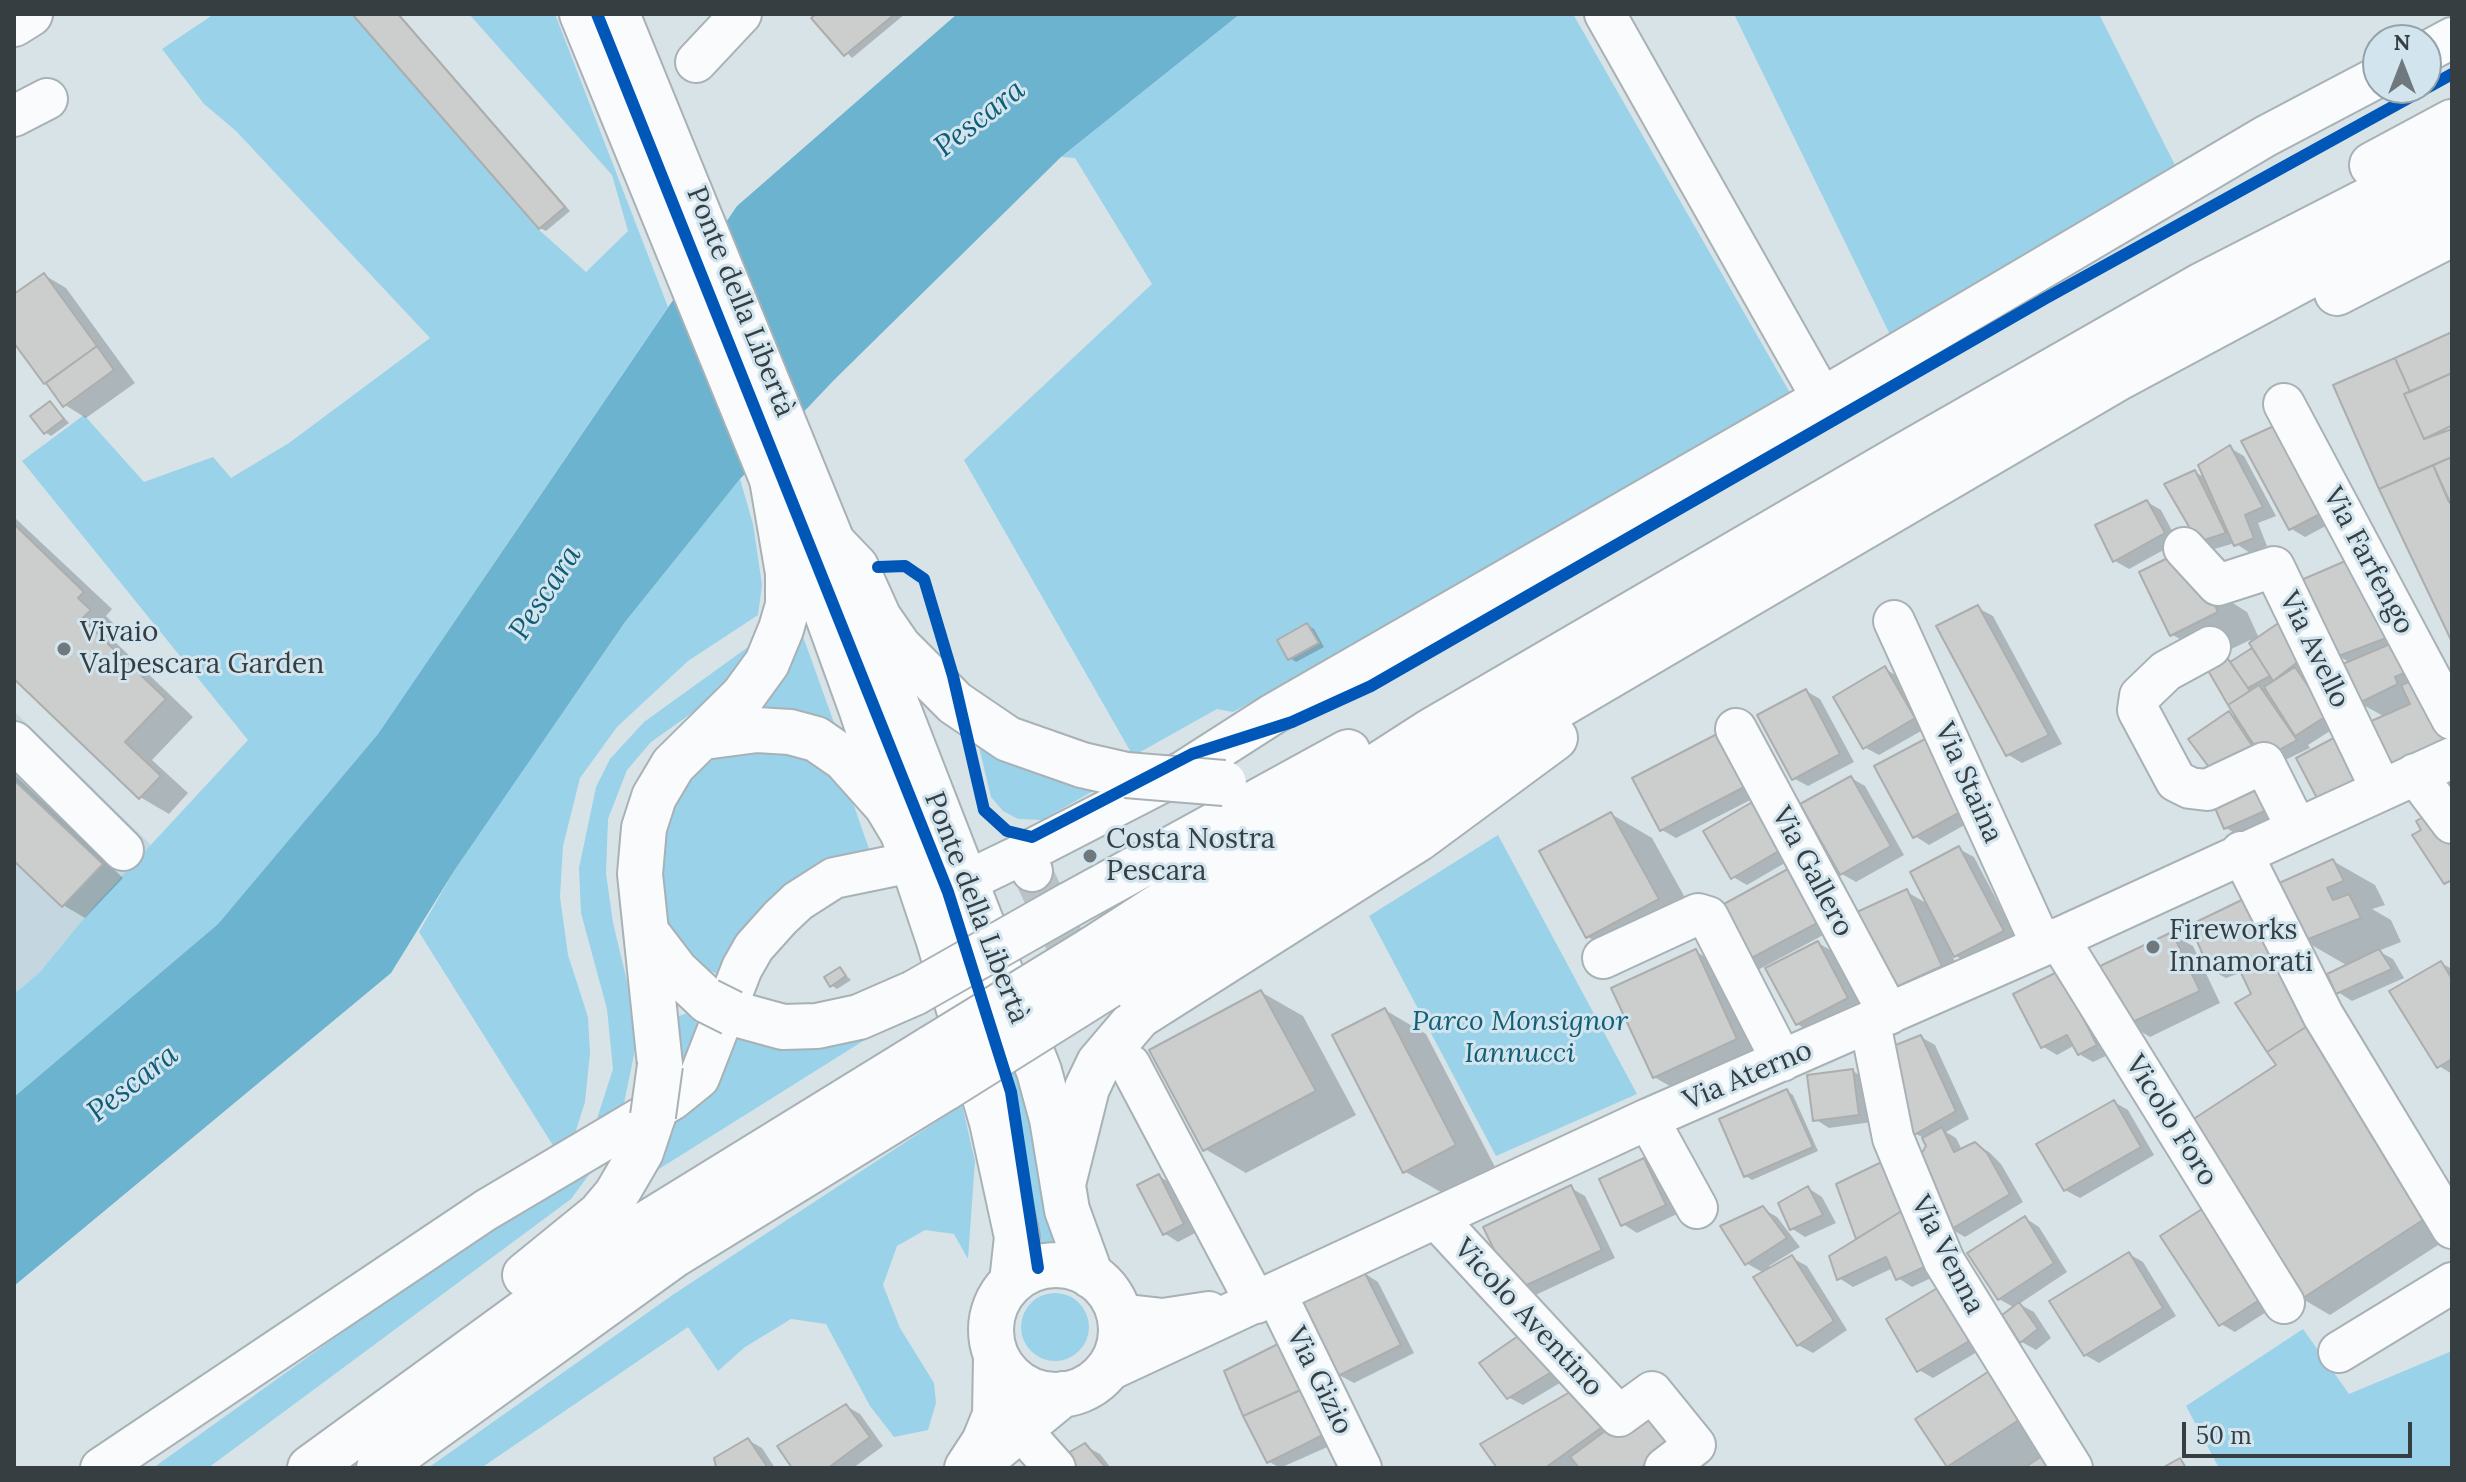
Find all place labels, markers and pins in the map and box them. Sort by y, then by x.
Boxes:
place label: Vivaio Valpescara Garden [80,616,324,682]
marker: Vivaio Valpescara Garden [55,640,73,658]
place label: Costa Nostra Pescara [1106,823,1275,889]
marker: Costa Nostra Pescara [1081,847,1099,865]
place label: Fireworks Innamorati [2169,914,2313,980]
marker: Fireworks Innamorati [2144,938,2162,956]

